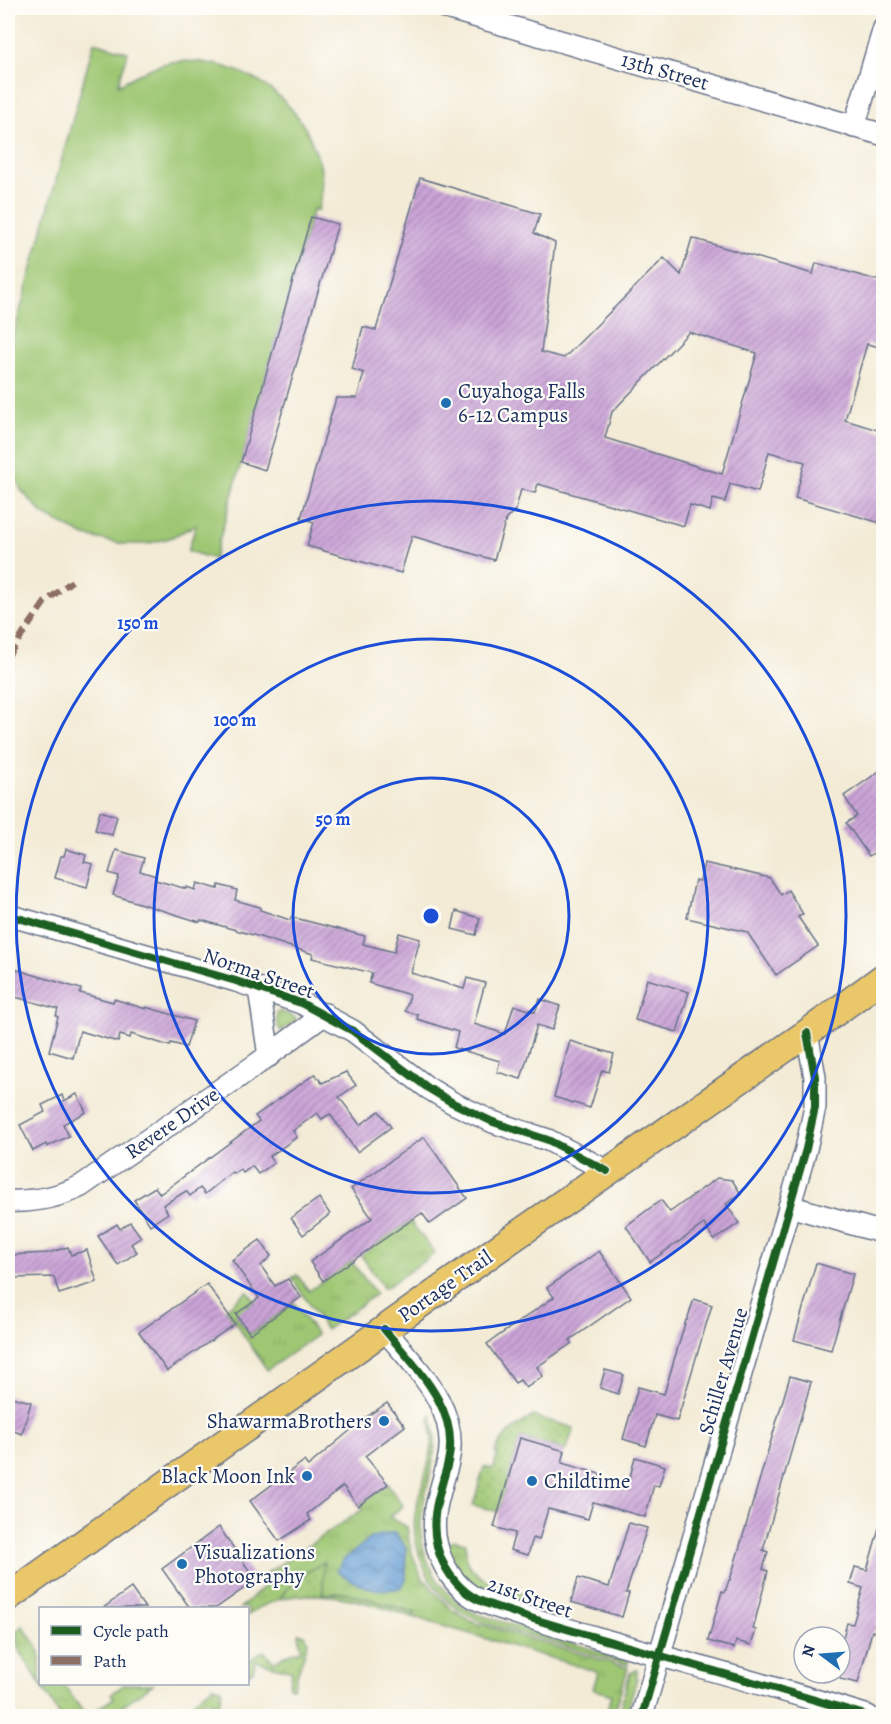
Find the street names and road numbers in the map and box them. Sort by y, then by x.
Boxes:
street label: 13th Street [618,45,712,97]
street label: Norma Street [199,941,319,1005]
street label: Revere Drive [119,1080,225,1166]
street label: Portage Trail [392,1243,498,1329]
street label: Schiller Avenue [691,1304,755,1438]
street label: 21st Street [484,1569,576,1625]

